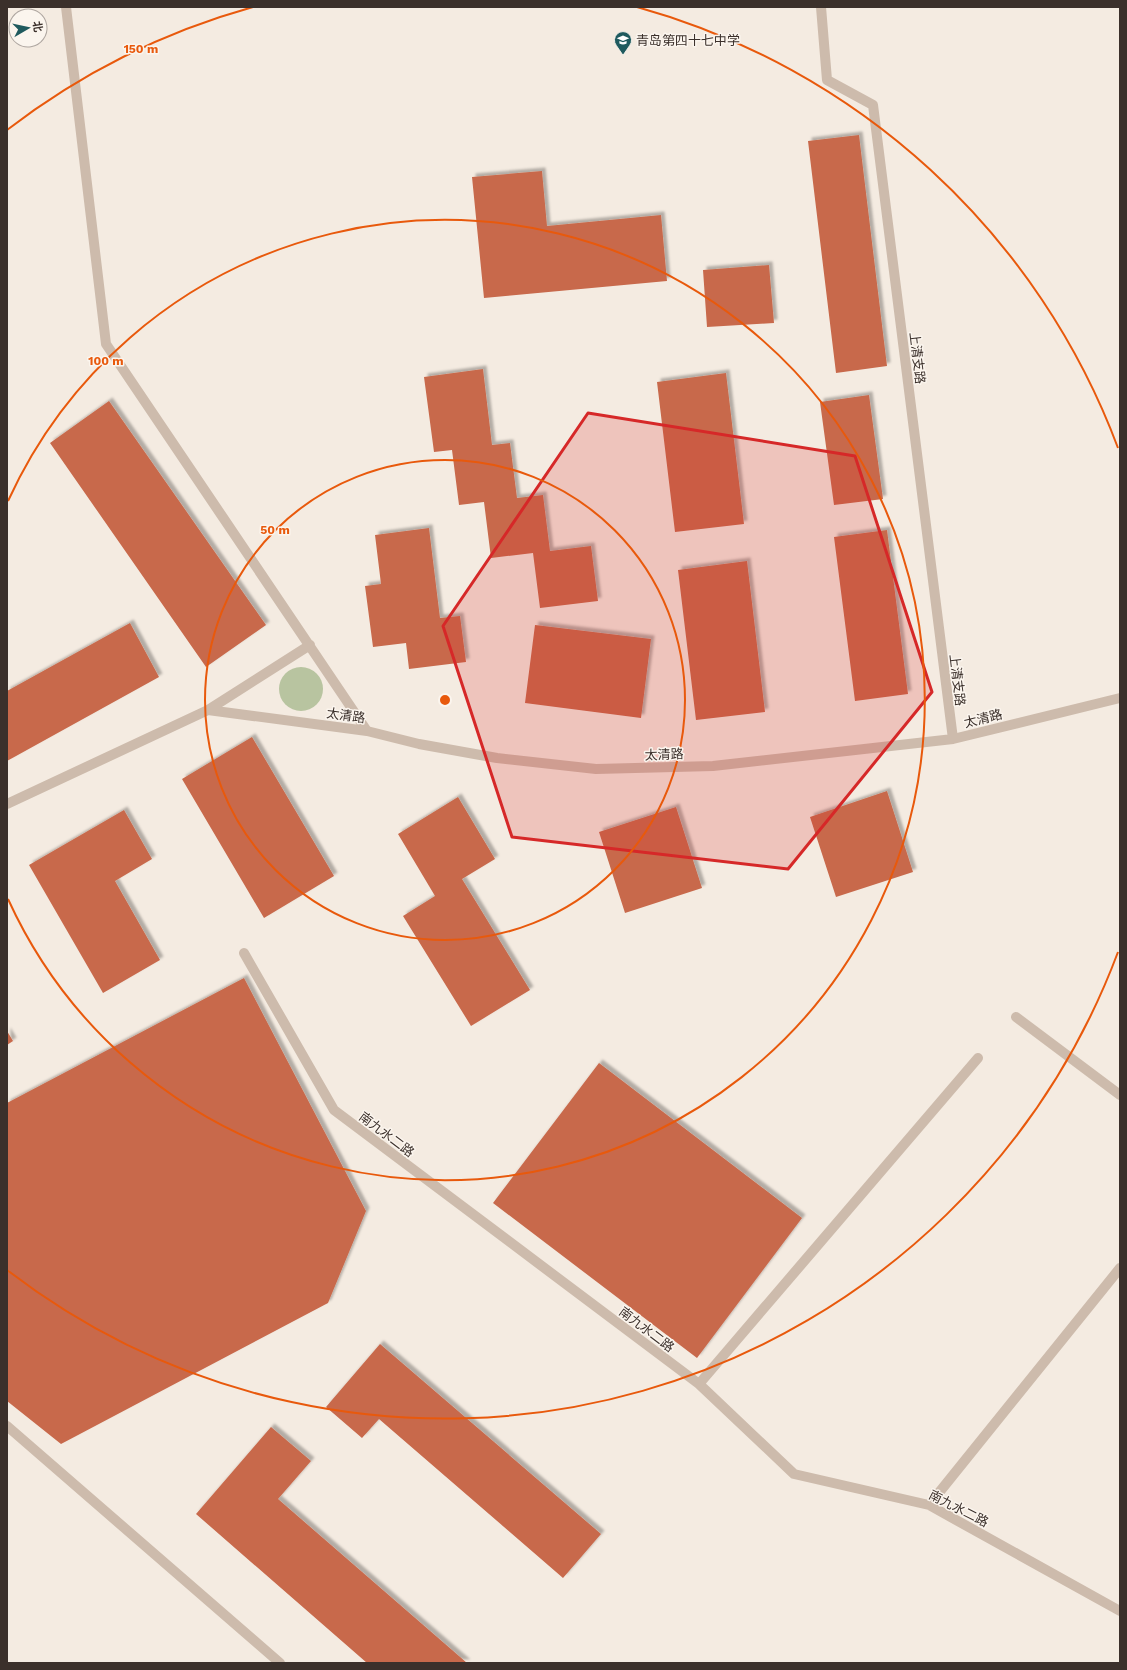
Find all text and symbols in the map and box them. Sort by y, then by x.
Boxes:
north arrow [8,8,48,48]
text: 北 [30,20,45,33]
school or university icon: 青岛第四十七中学 [613,30,633,55]
place label: 青岛第四十七中学 [636,33,740,48]
text: 150 m [124,42,158,56]
street label: 上清支路 [907,331,928,385]
text: 100 m [88,354,124,368]
text: 50 m [260,523,290,537]
street label: 上清支路 [947,653,968,707]
centre of rings [438,693,452,707]
street label: 太清路 [326,705,366,726]
street label: 太清路 [962,706,1004,730]
street label: 太清路 [644,746,684,763]
street label: 南九水二路 [356,1109,417,1160]
street label: 南九水二路 [616,1304,677,1355]
street label: 南九水二路 [926,1487,991,1530]

